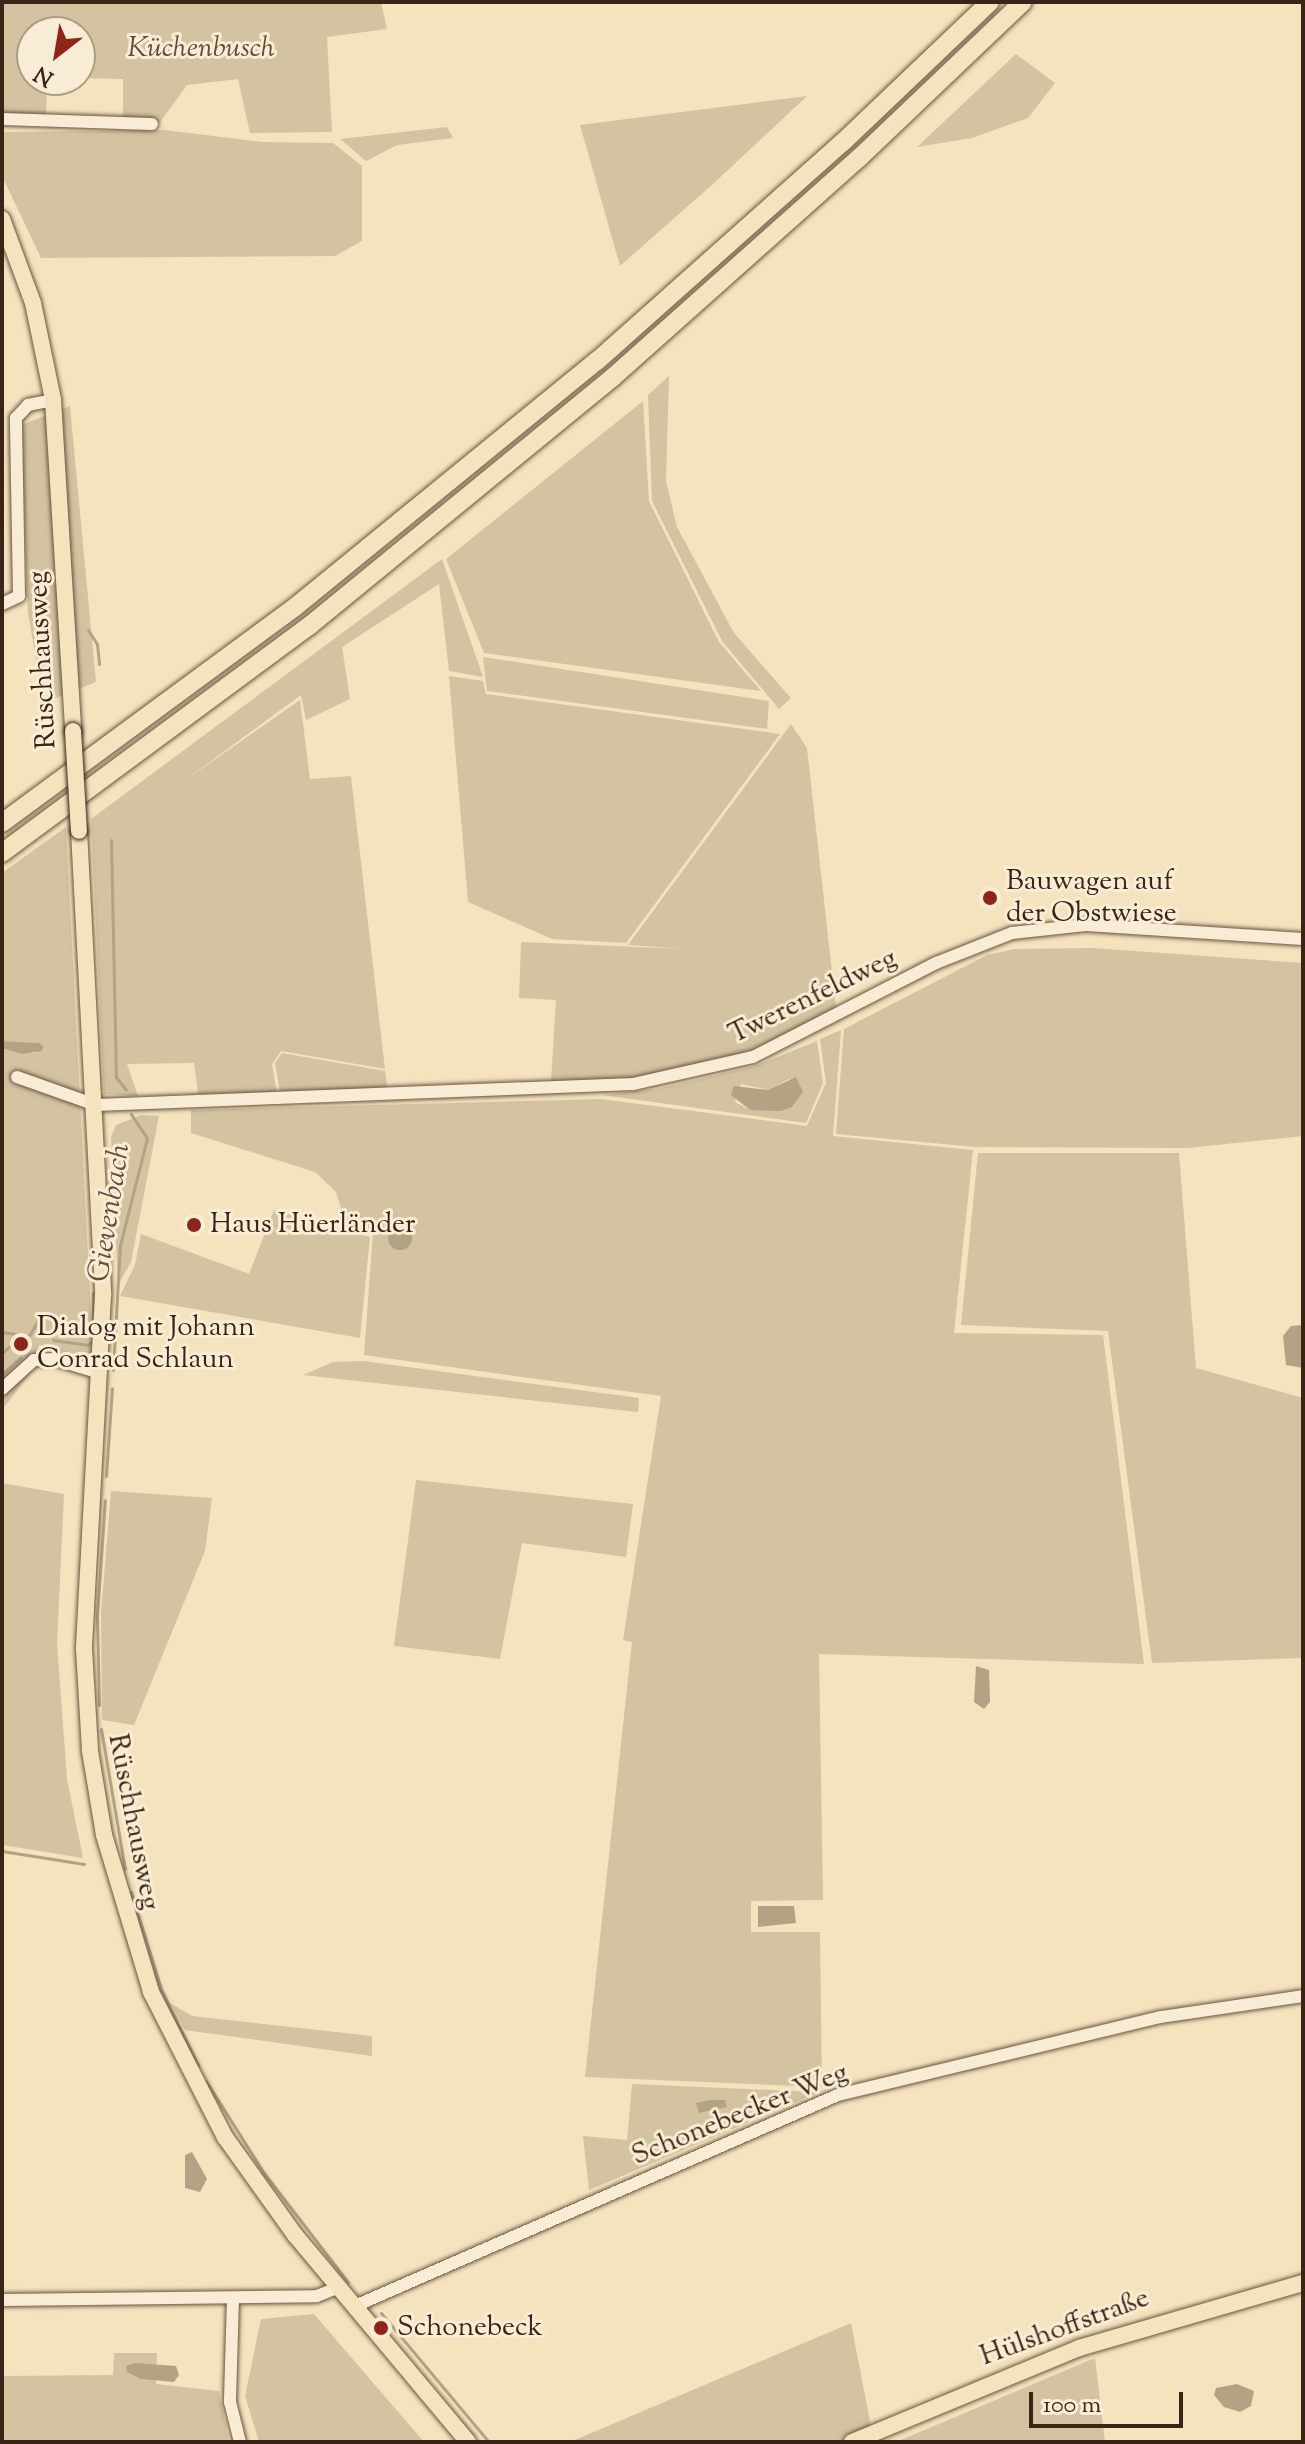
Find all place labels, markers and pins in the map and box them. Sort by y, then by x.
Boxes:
place label: Bauwagen auf der Obstwiese [1006,865,1177,931]
marker: Bauwagen auf der Obstwiese [981,889,999,907]
place label: Haus Hüerländer [210,1208,416,1242]
marker: Haus Hüerländer [185,1216,203,1234]
place label: Dialog mit Johann Conrad Schlaun [37,1311,255,1377]
marker: Dialog mit Johann Conrad Schlaun [12,1335,30,1353]
place label: Schonebeck [397,2311,543,2345]
marker: Schonebeck [372,2319,390,2337]

